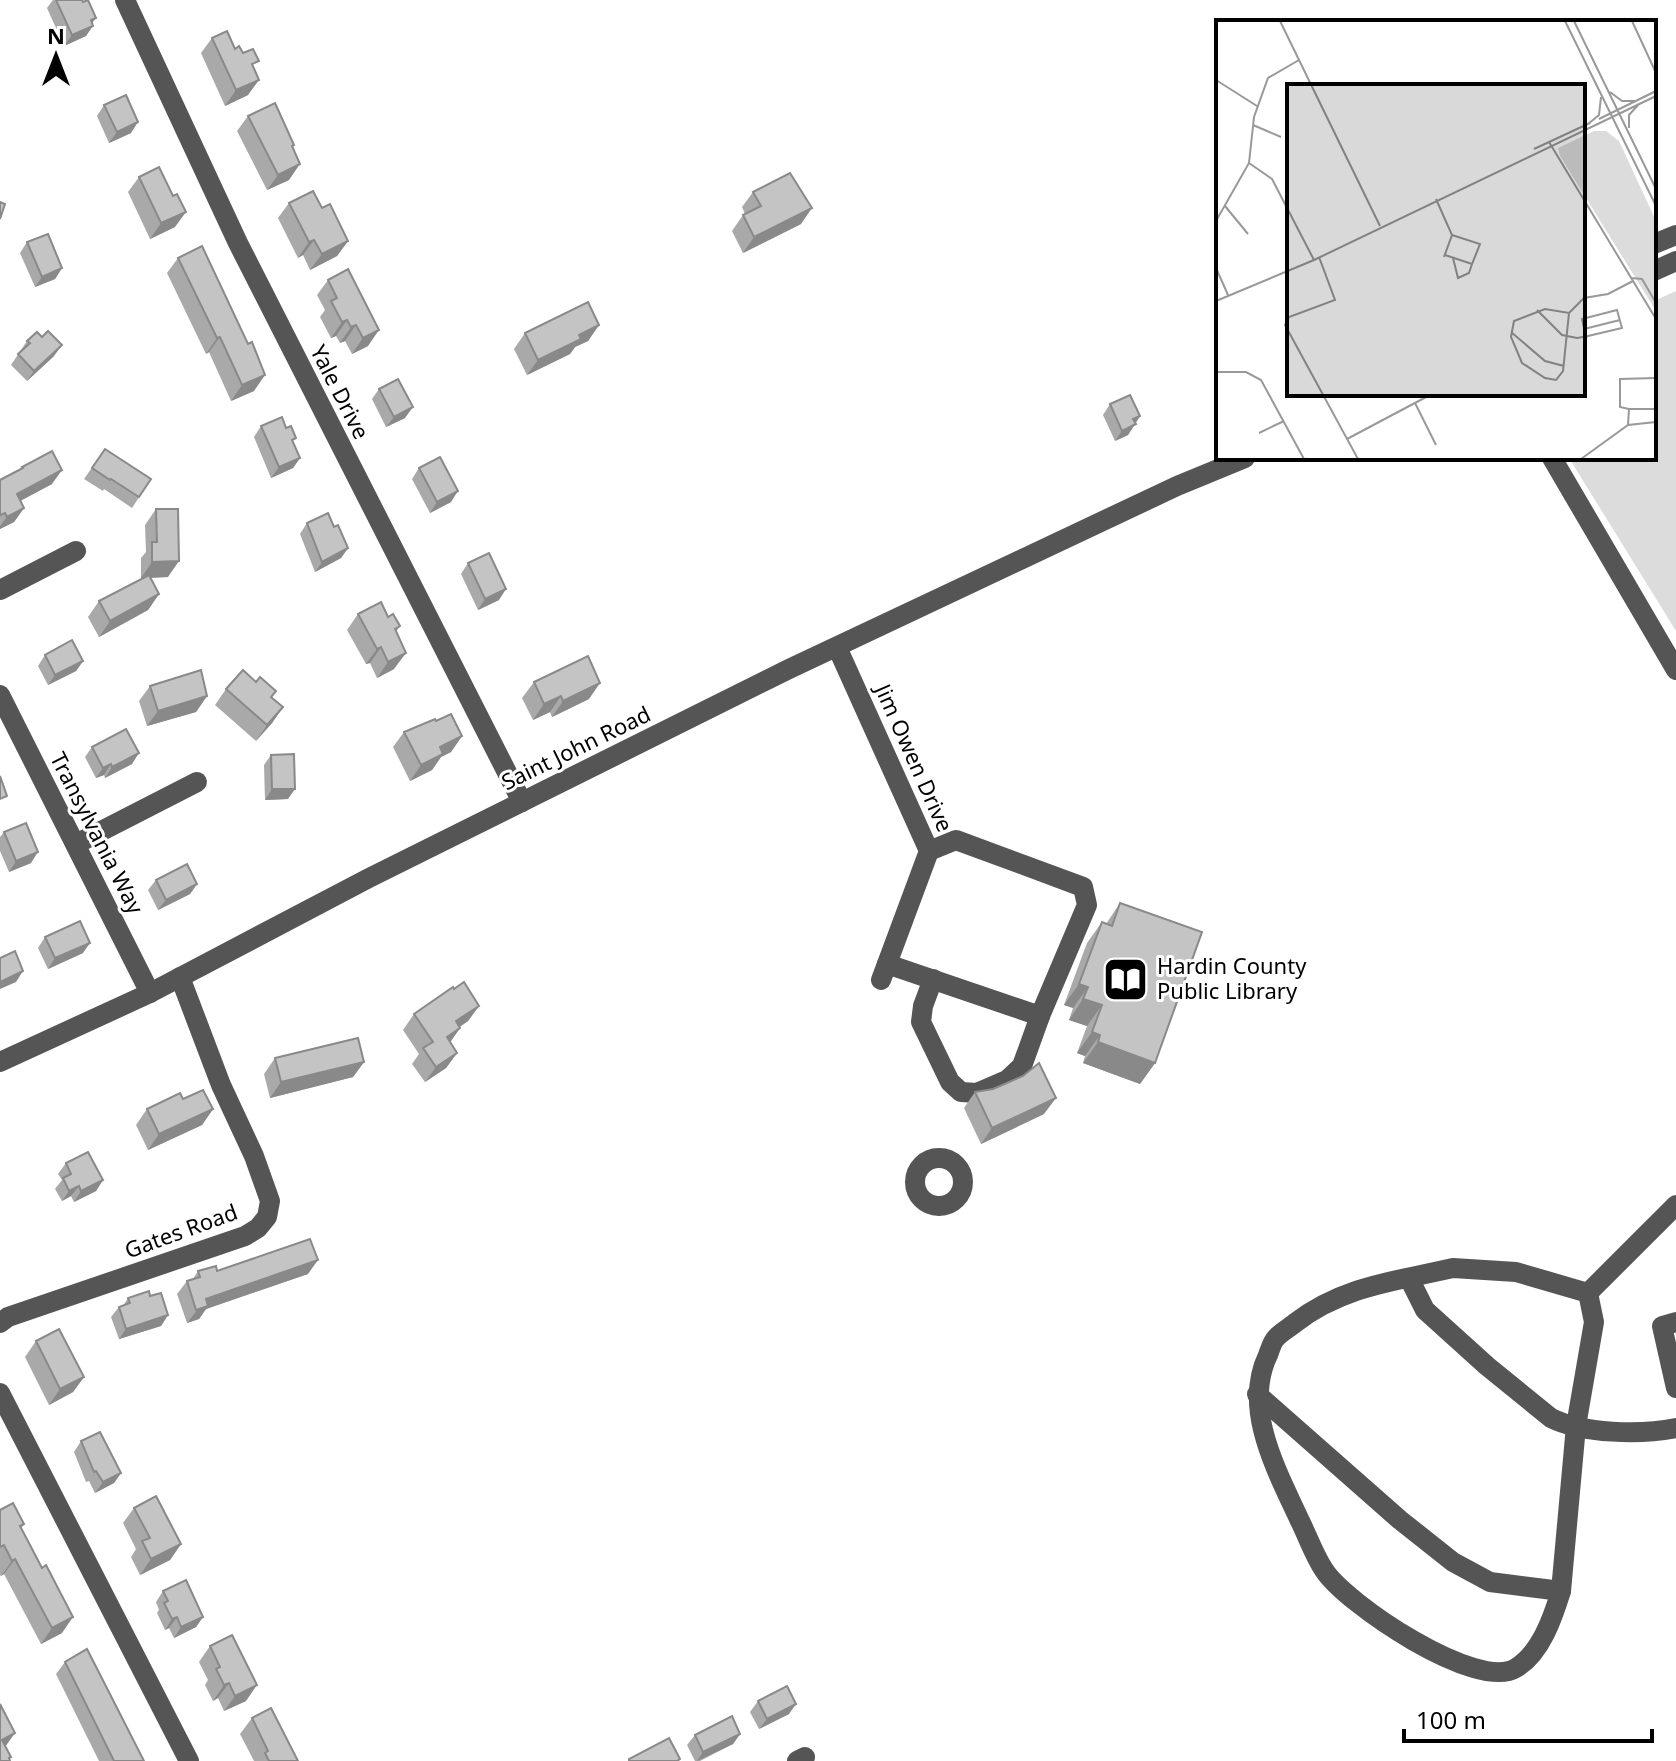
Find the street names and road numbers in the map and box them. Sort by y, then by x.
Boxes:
street label: Yale Drive [304,339,377,444]
street label: Jim Owen Drive [868,677,961,836]
street label: Saint John Road [496,698,655,796]
street label: Transylvania Way [44,747,152,919]
street label: Gates Road [120,1196,241,1264]

